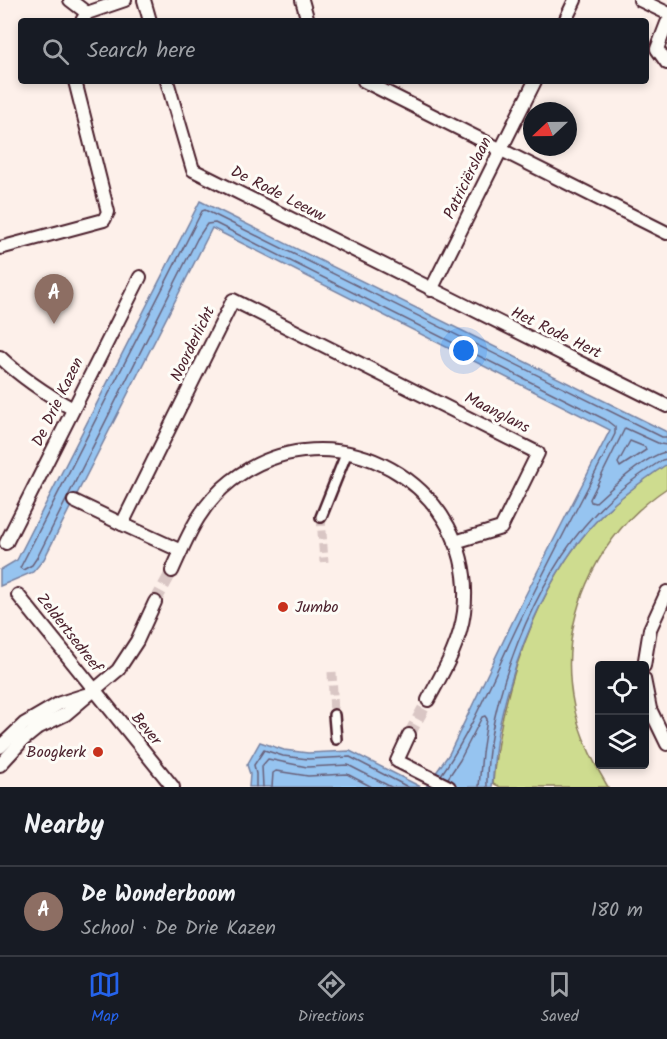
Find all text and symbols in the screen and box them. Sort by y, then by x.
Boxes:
search box [18,18,649,84]
text: Search here [87,34,195,69]
icon: search [39,35,72,68]
north arrow [523,102,577,156]
street label: Patriciërslaan [437,133,499,223]
street label: De Rode Leeuw [226,159,330,229]
pin: A [34,274,74,324]
street label: Het Rode Hert [506,300,606,366]
street label: Noorderlicht [164,302,222,386]
your location [449,336,478,365]
street label: De Drie Kazen [26,353,90,451]
street label: Maanglans [460,386,534,440]
street label: Zeldertsedreef [30,588,109,680]
place label: Jumbo [295,595,339,620]
marker: Jumbo [276,600,290,614]
map controls [595,661,649,769]
button: locate [595,661,649,715]
street label: Bever [125,707,168,752]
button: layers [595,715,649,769]
place label: Boogkerk [26,740,86,765]
marker: Boogkerk [91,745,105,759]
text: Nearby [24,805,104,847]
text: De Wonderboom [81,878,235,913]
text: A [37,895,50,927]
text: 180 m [591,895,643,927]
text: School · De Drie Kazen [81,913,276,945]
tab: Map [88,968,121,1029]
tab: Directions [298,968,364,1029]
tab: Saved [541,968,579,1029]

